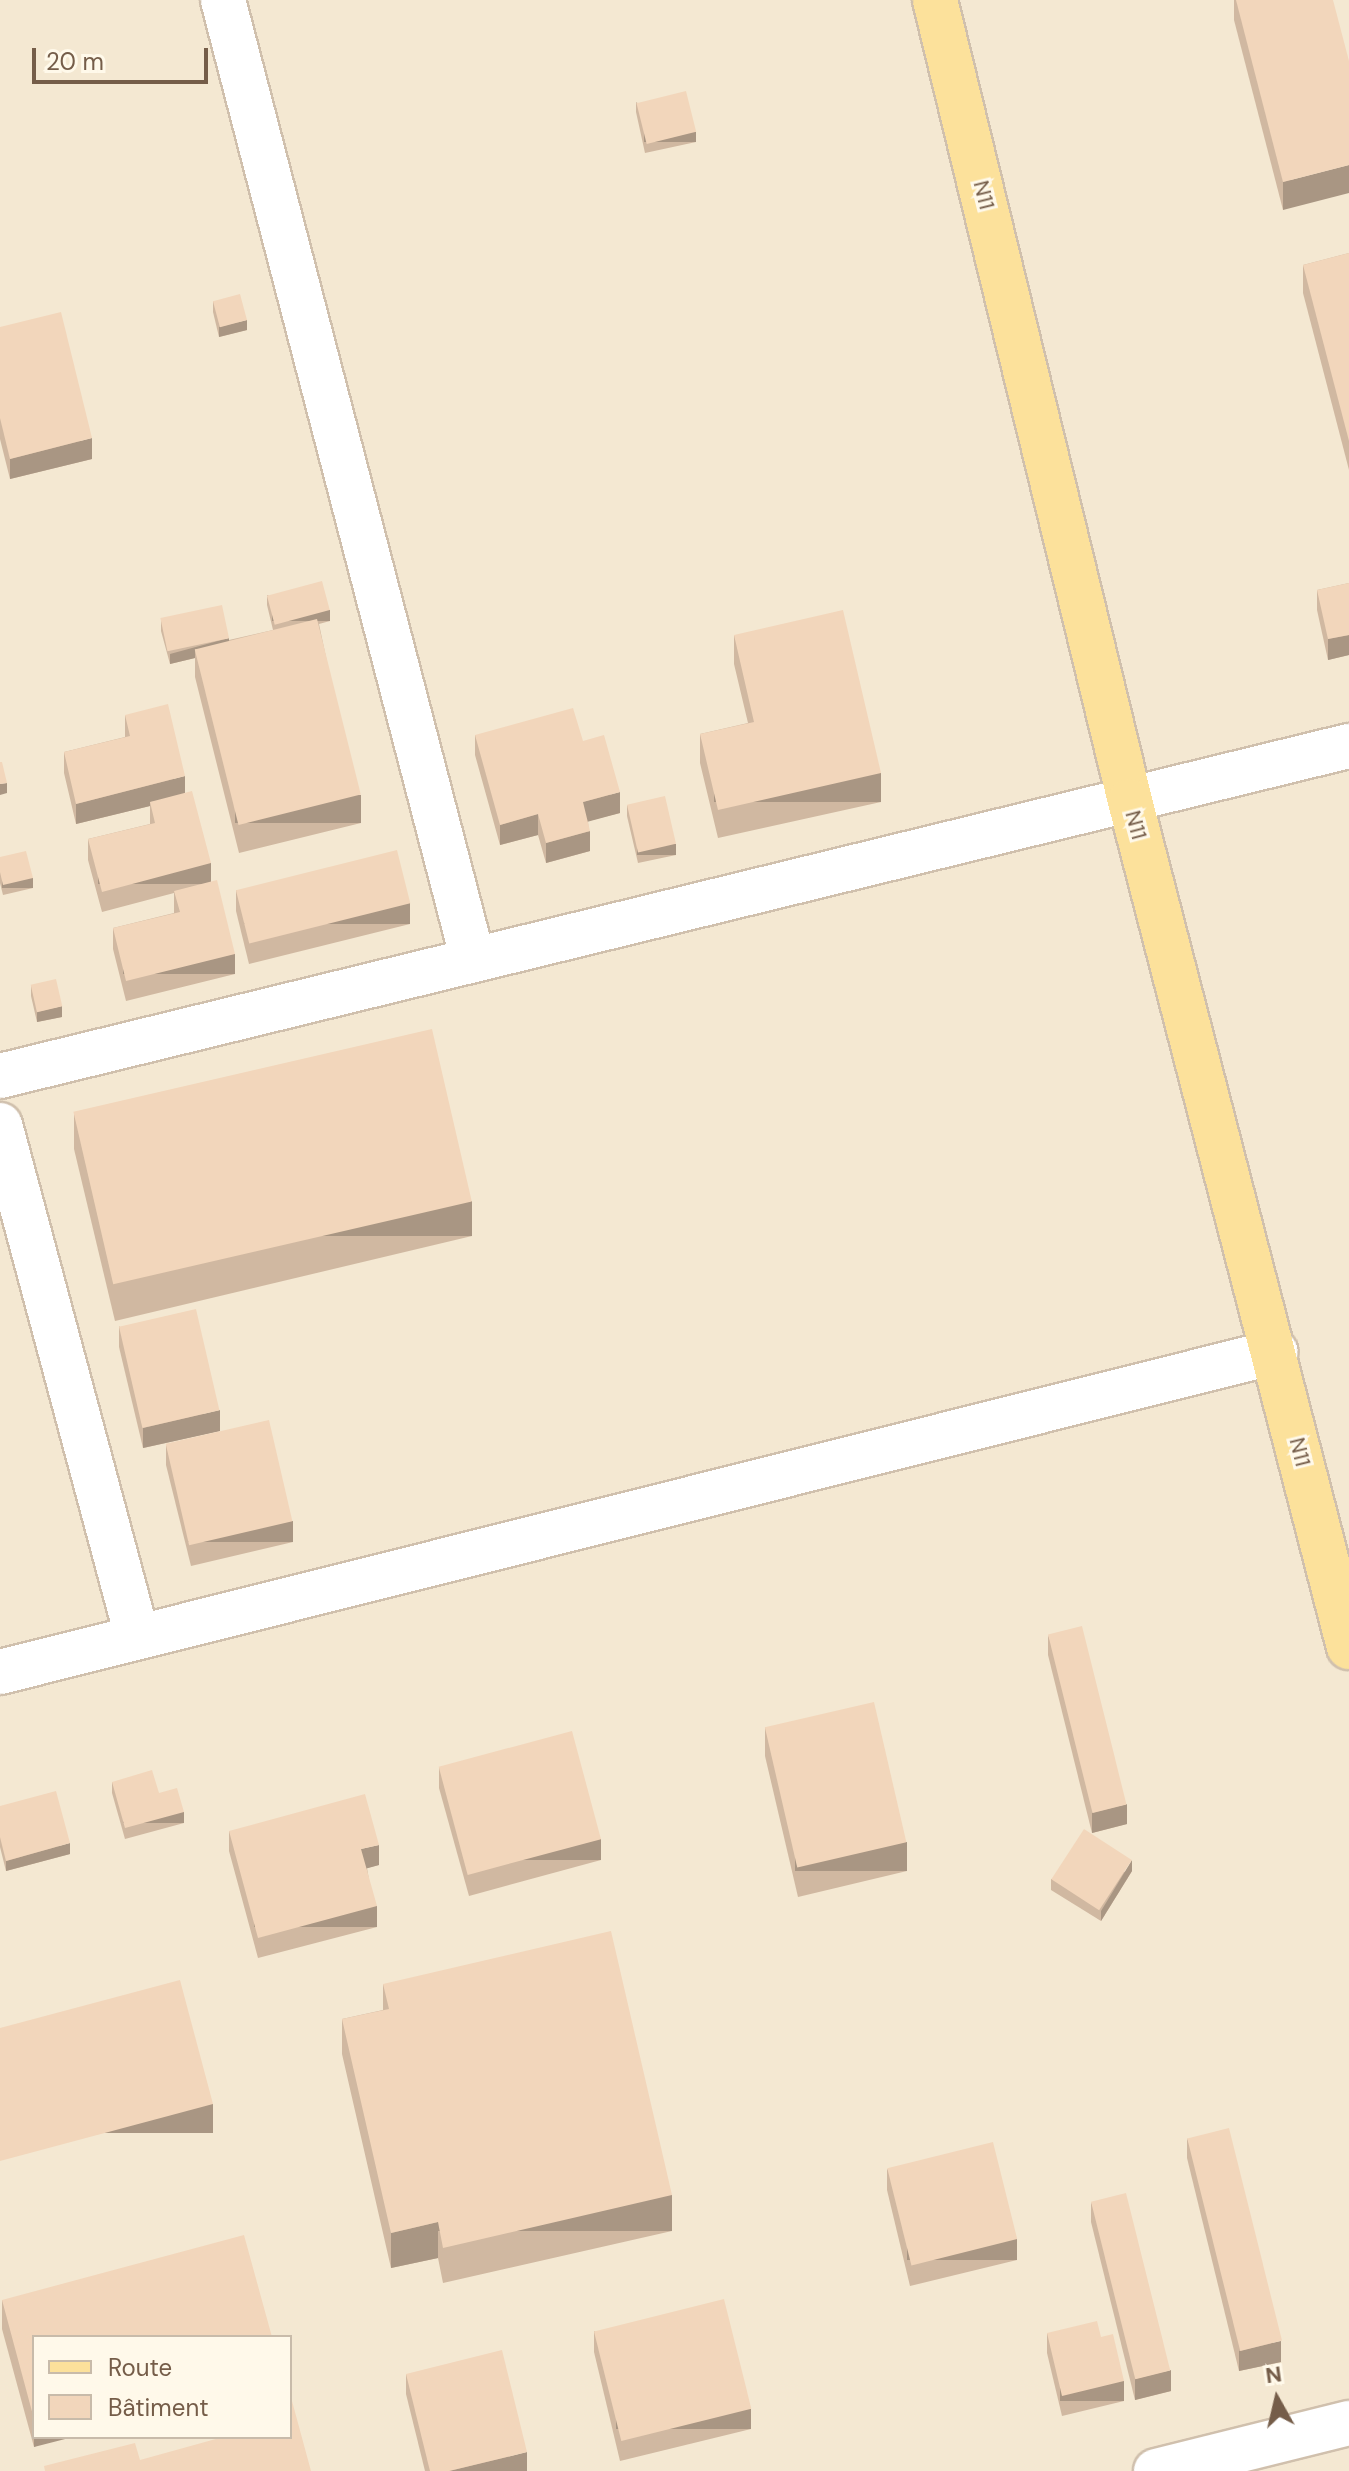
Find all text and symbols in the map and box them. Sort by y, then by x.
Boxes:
scale bar [36,32,212,82]
text: 20 m [46,46,104,77]
street label: N11 [968,178,1000,212]
street label: N11 [1120,808,1152,842]
street label: N11 [1284,1435,1316,1469]
legend [32,2335,292,2439]
text: Route [108,2352,172,2383]
north arrow [1237,2359,1317,2439]
text: N [1264,2359,1284,2390]
text: Bâtiment [108,2392,209,2423]

